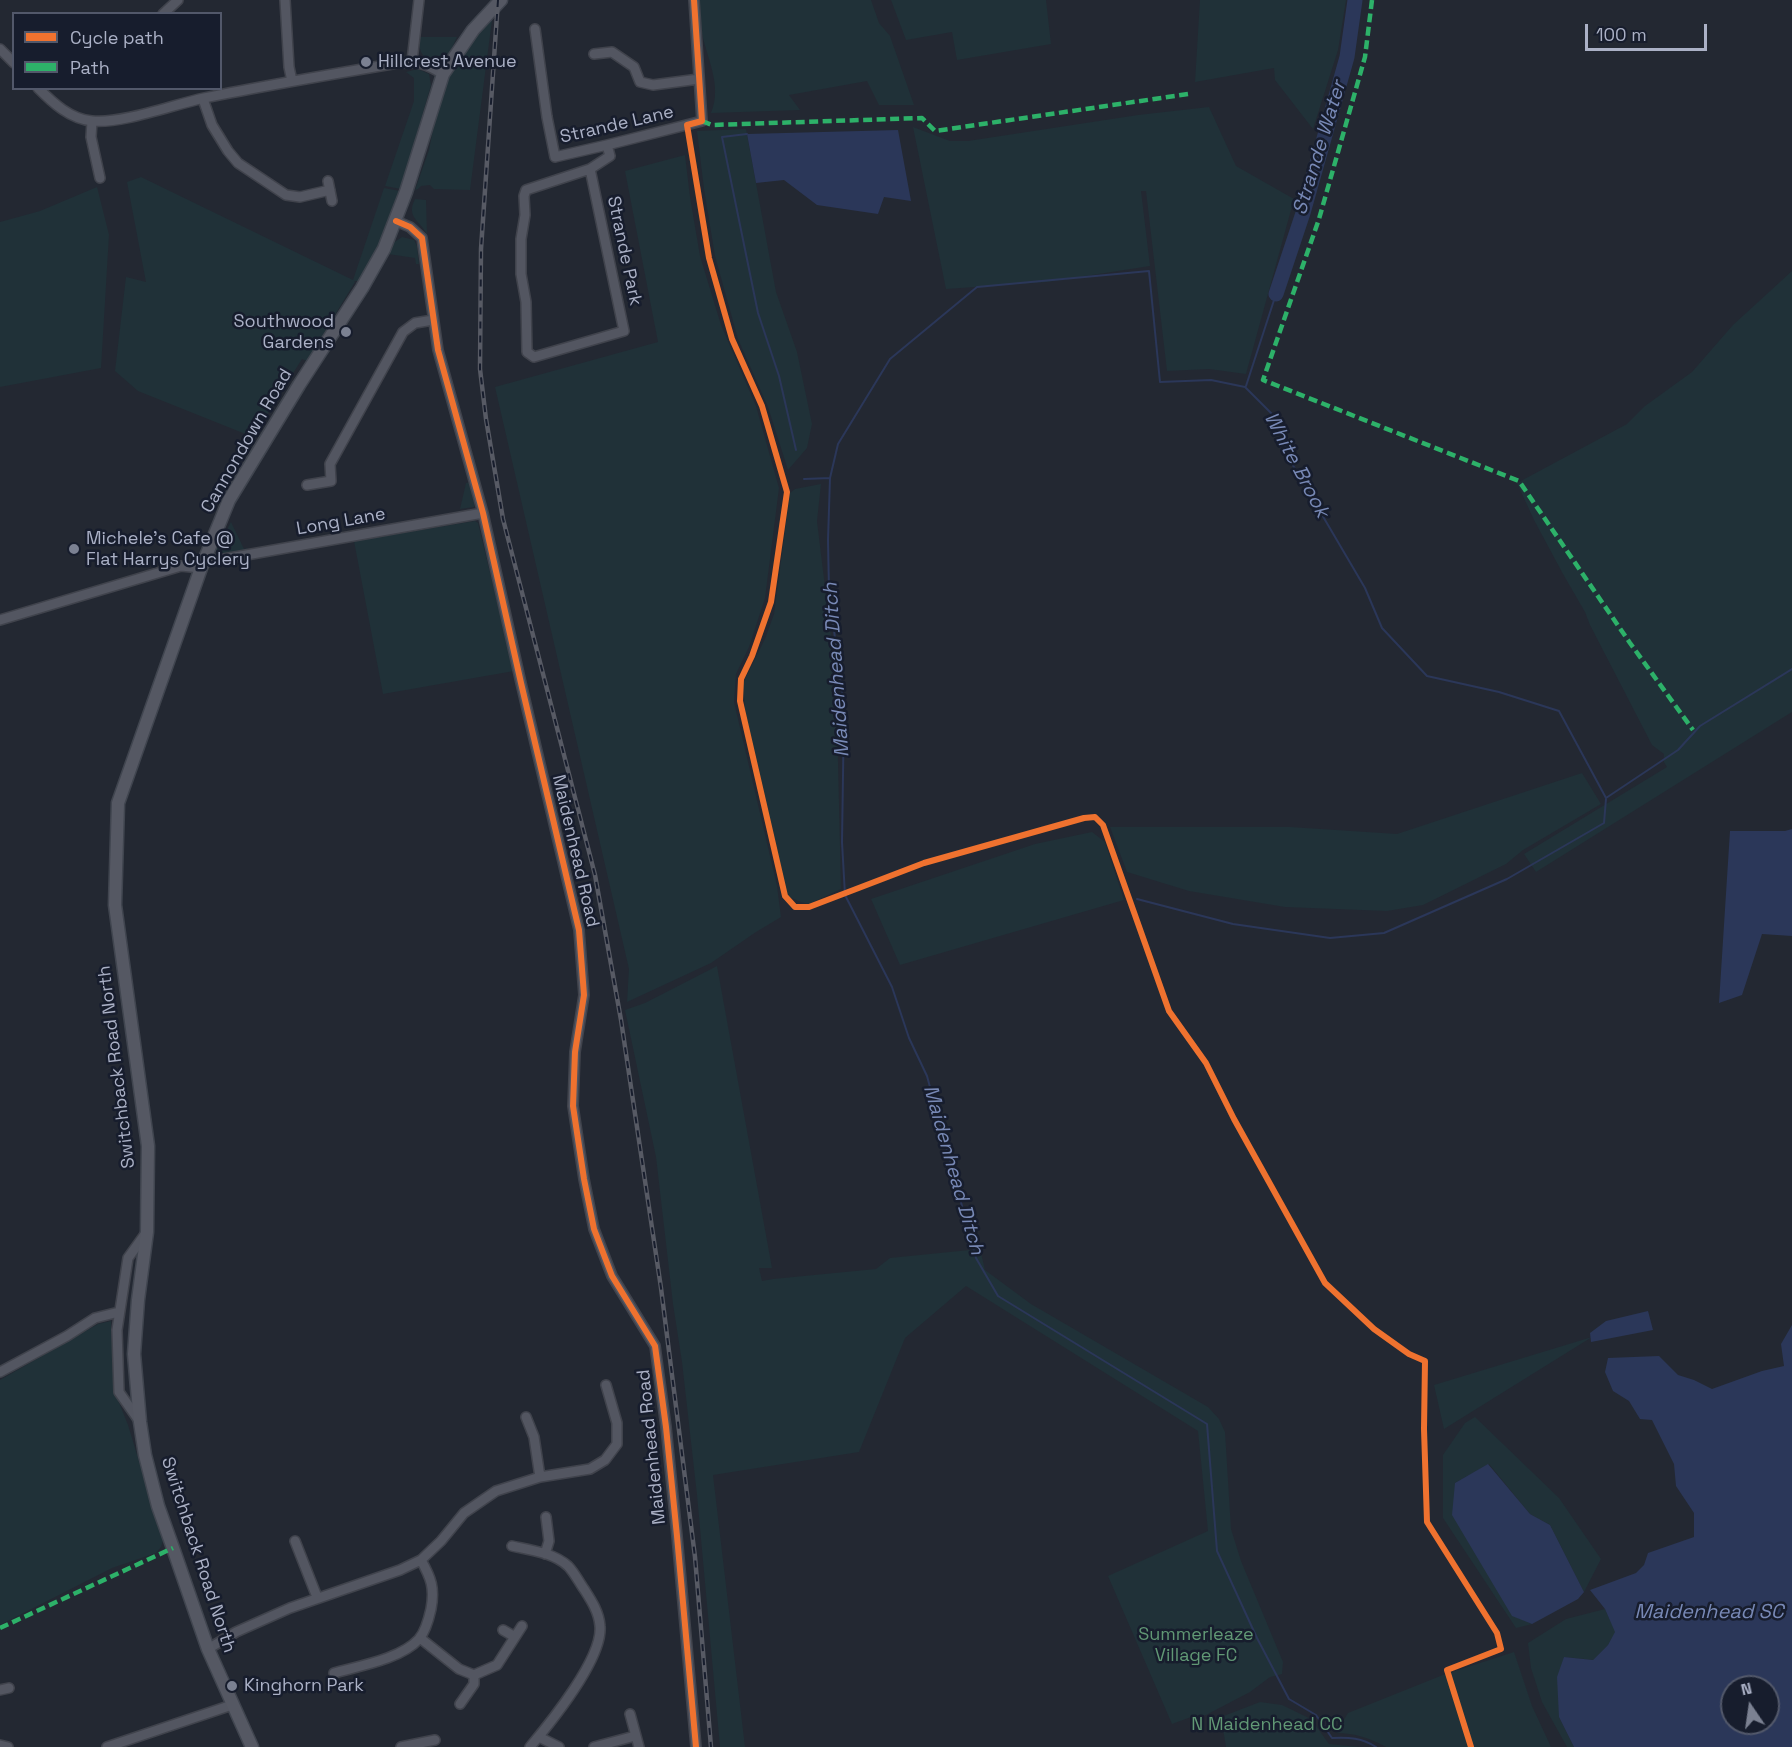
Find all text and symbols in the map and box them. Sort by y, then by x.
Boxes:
legend [12,12,222,90]
scale bar [1588,12,1710,50]
text: 100 m [1596,23,1647,46]
text: Cycle path [70,26,164,49]
place label: Hillcrest Avenue [378,51,517,73]
marker: Hillcrest Avenue [359,55,373,69]
text: Path [70,56,110,79]
water label: Strande Water [1288,78,1352,218]
street label: Strande Lane [558,101,676,149]
street label: Strande Park [602,194,646,308]
place label: Southwood Gardens [234,311,334,354]
marker: Southwood Gardens [339,325,353,339]
street label: Cannondown Road [197,365,297,517]
water label: White Brook [1258,408,1334,522]
street label: Long Lane [295,504,387,540]
place label: Michele's Cafe @ Flat Harrys Cyclery [86,528,250,570]
marker: Michele's Cafe @ Flat Harrys Cyclery [67,542,81,556]
water label: Maidenhead Ditch [819,582,855,758]
street label: Maidenhead Road [547,773,603,929]
street label: Switchback Road North [94,964,140,1170]
water label: Maidenhead Ditch [917,1082,989,1258]
street label: Maidenhead Road [633,1368,671,1526]
street label: Switchback Road North [156,1454,240,1656]
water label: Maidenhead SC [1634,1601,1784,1625]
park label: Summerleaze Village FC [1138,1624,1254,1666]
place label: Kinghorn Park [244,1675,364,1697]
north arrow [1720,1675,1780,1735]
text: N [1739,1677,1754,1700]
marker: Kinghorn Park [225,1679,239,1693]
park label: N Maidenhead CC [1191,1714,1343,1736]

